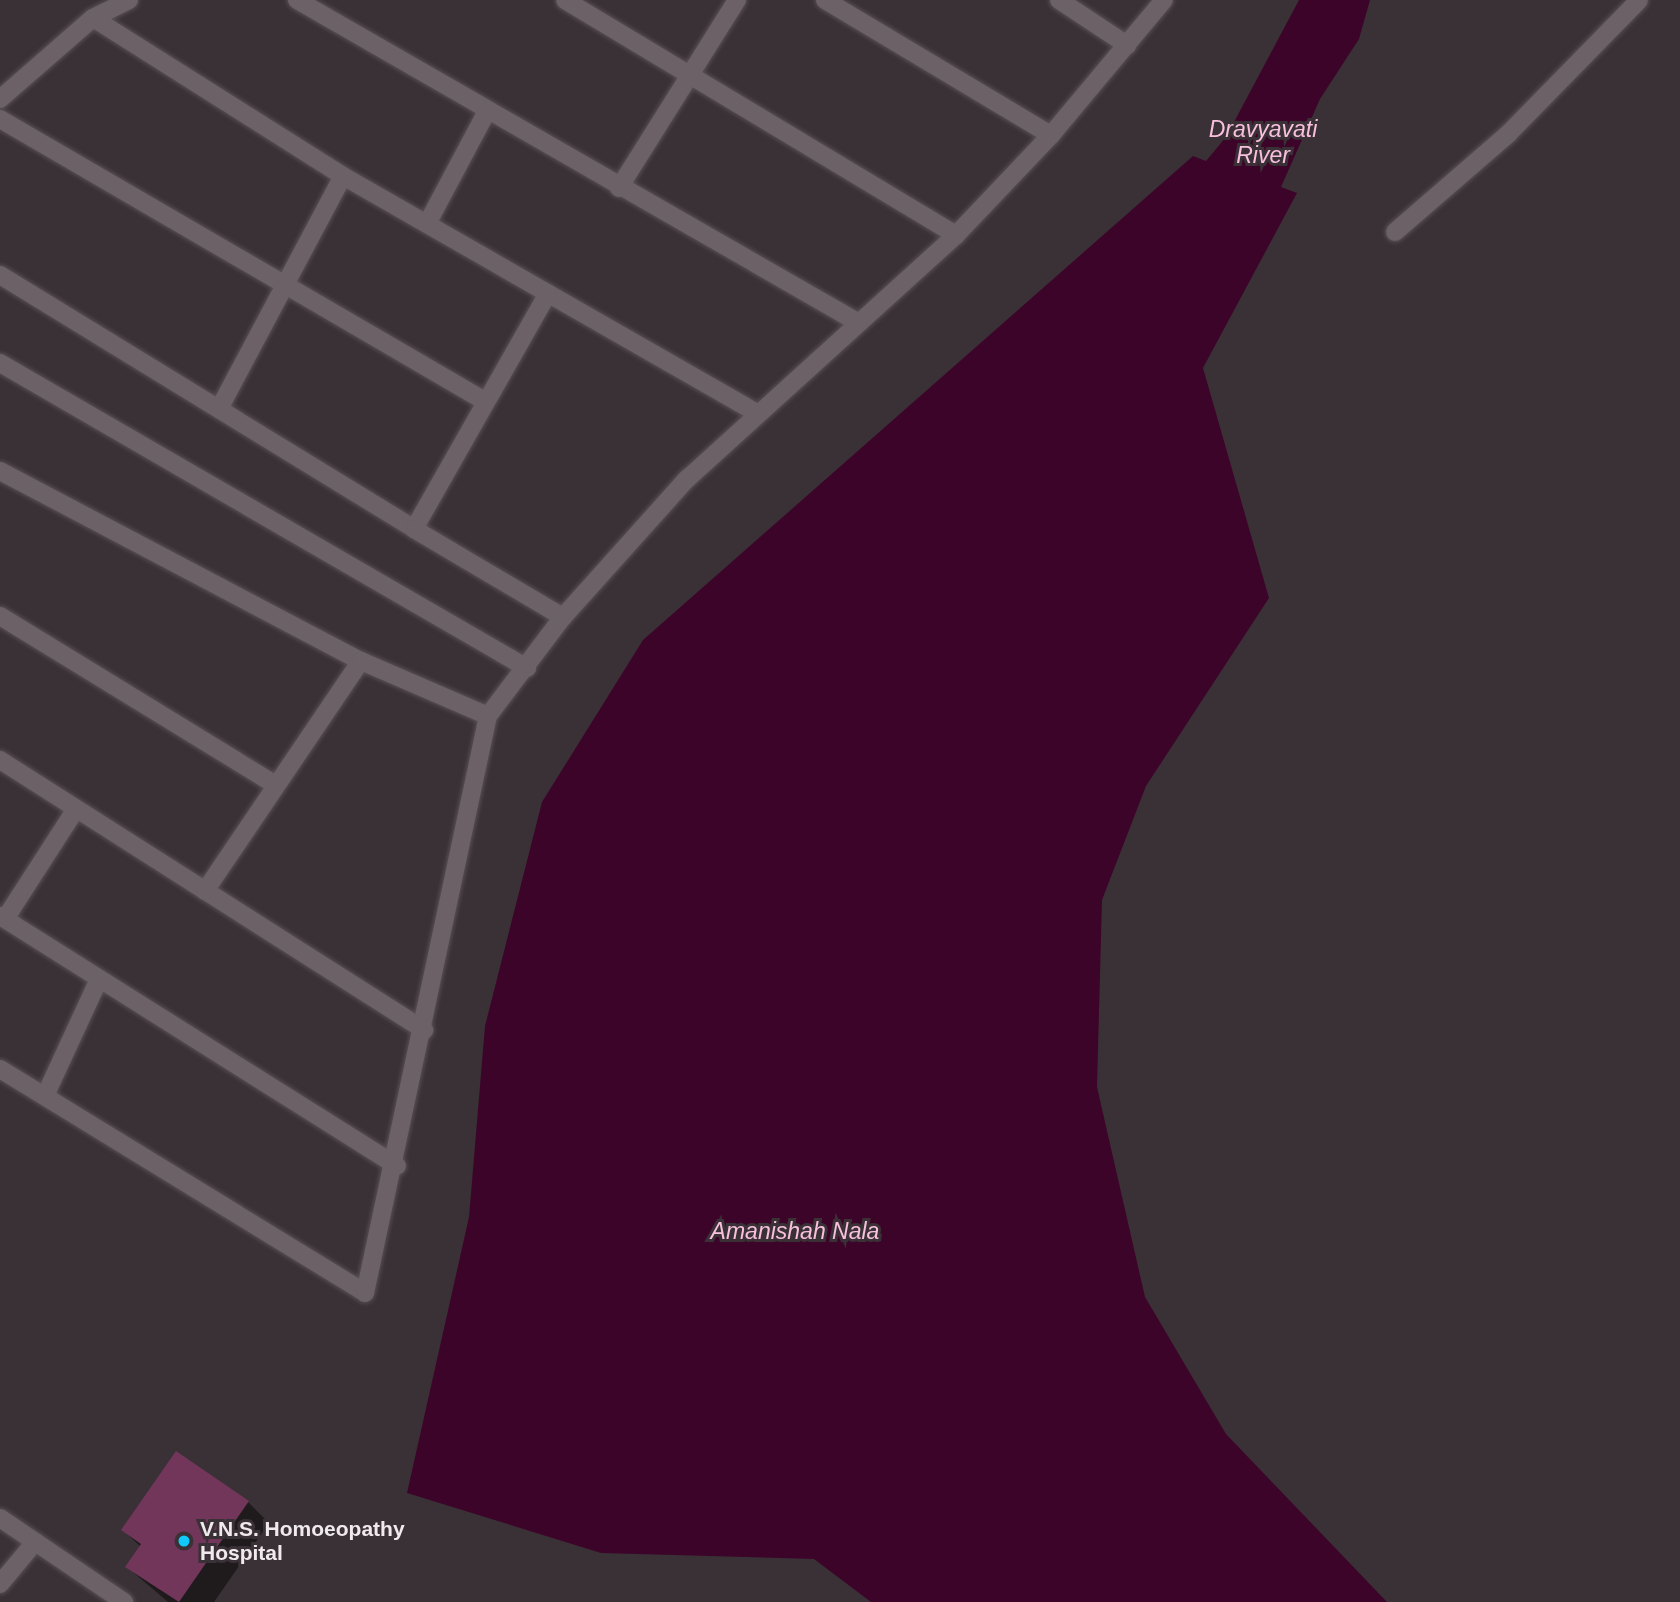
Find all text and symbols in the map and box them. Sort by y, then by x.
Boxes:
water label: Dravyavati River [1209,115,1317,169]
water label: Amanishah Nala [711,1217,879,1245]
place label: V.N.S. Homoeopathy Hospital [200,1516,405,1566]
marker: V.N.S. Homoeopathy Hospital [174,1531,194,1551]

